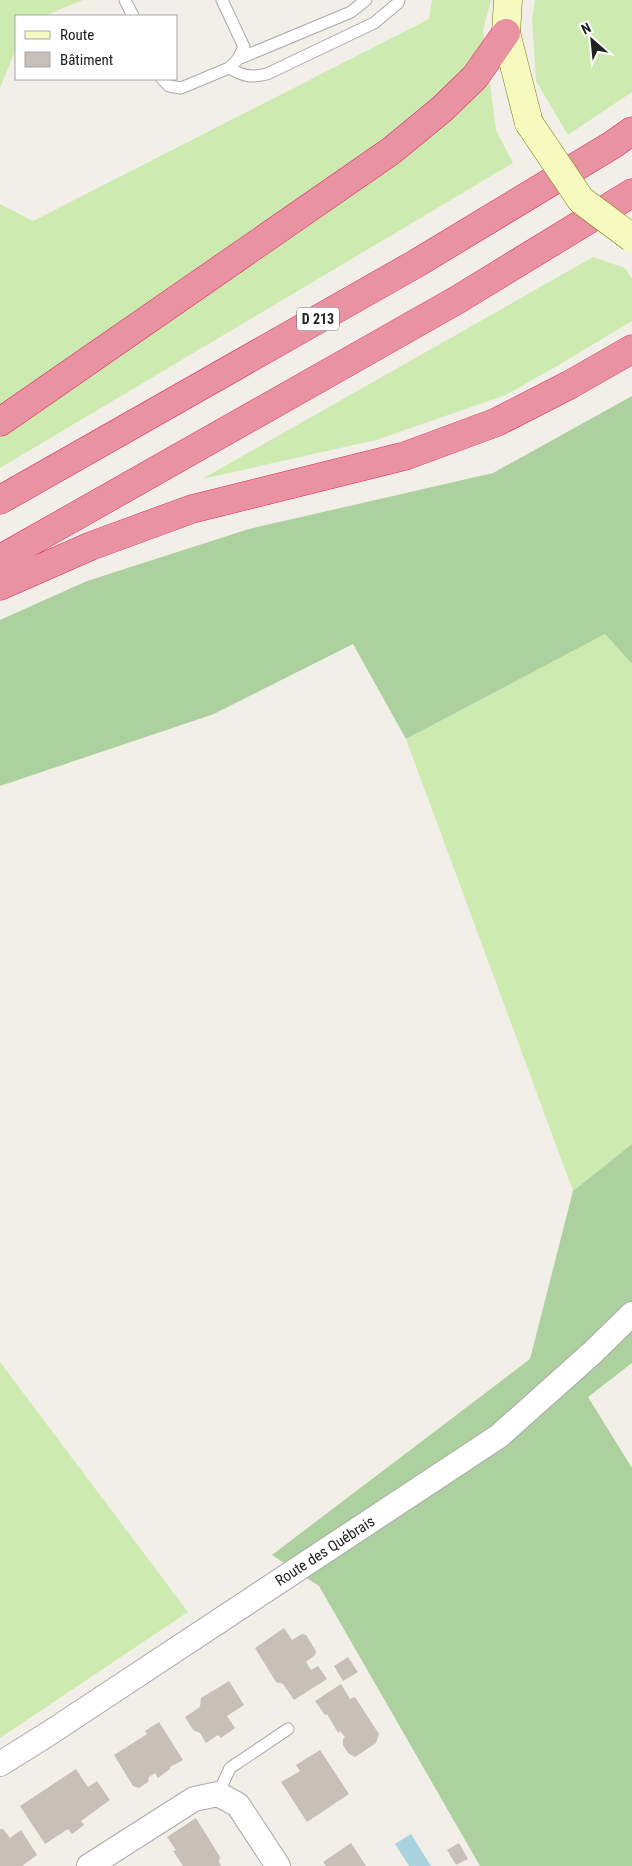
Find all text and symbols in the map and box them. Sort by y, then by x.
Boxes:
legend [15,15,178,80]
north arrow [567,15,617,65]
text: N [579,19,594,37]
text: Route [60,26,94,44]
text: Bâtiment [60,51,113,69]
road number: D 213 [297,308,339,330]
street label: Route des Québrais [272,1512,378,1590]

